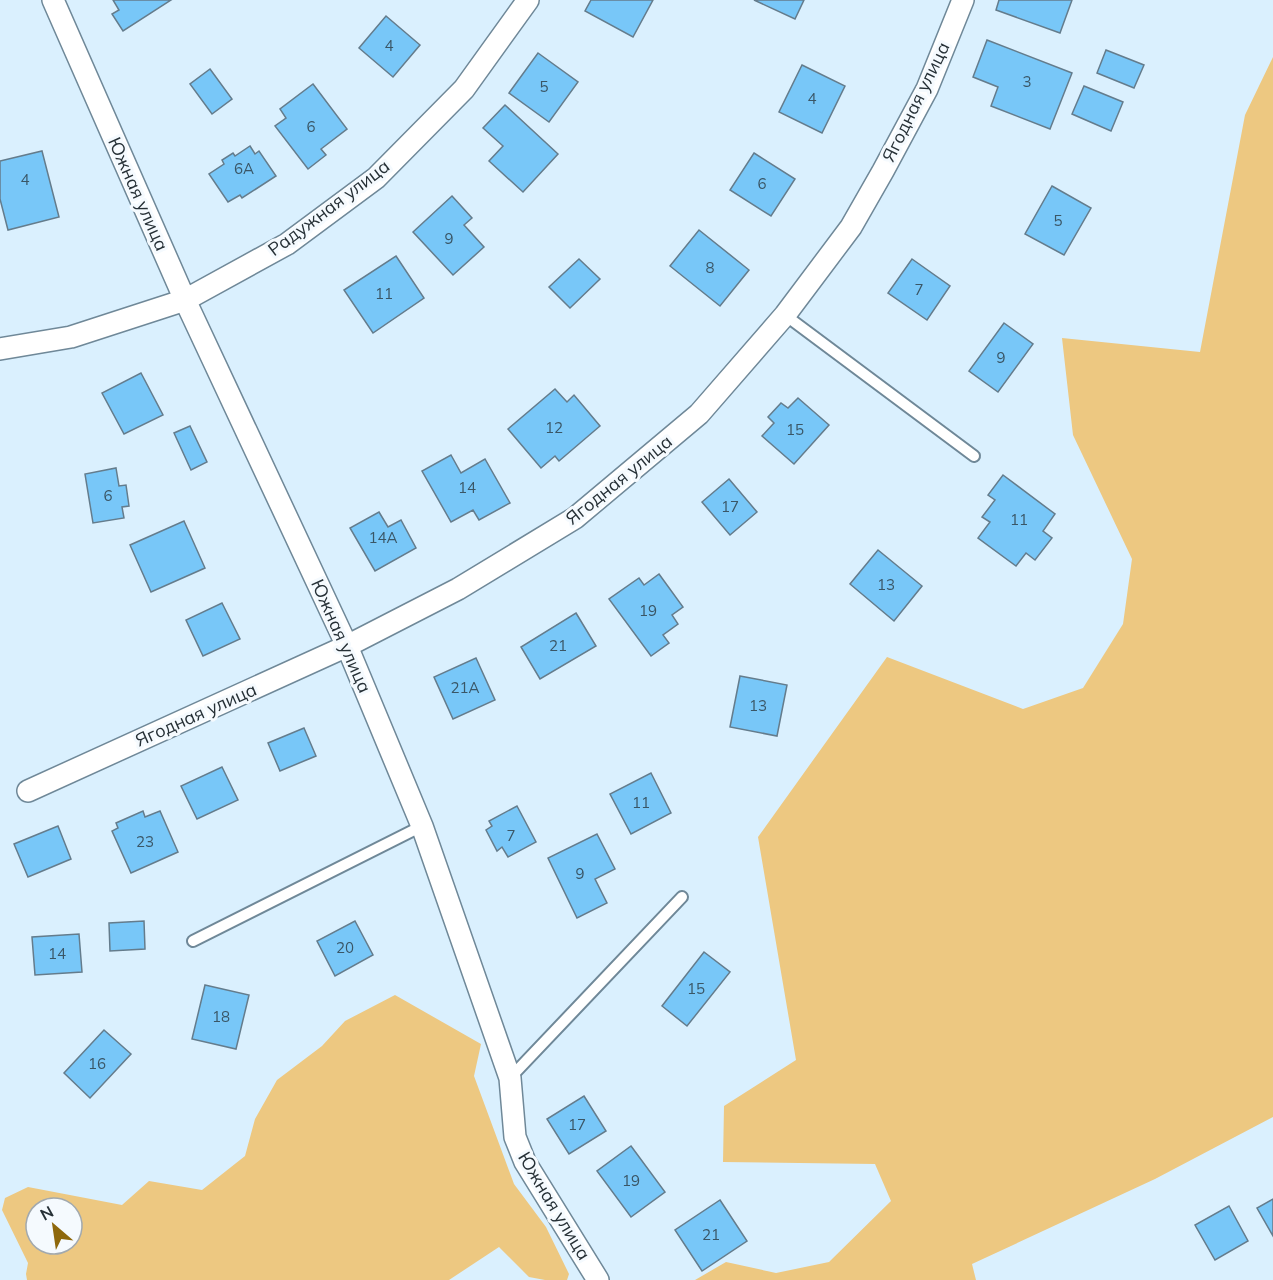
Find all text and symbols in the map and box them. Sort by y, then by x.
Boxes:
house number: 4 [384,36,394,55]
street label: Ягодная улица [877,38,955,166]
house number: 3 [1022,72,1032,91]
house number: 5 [539,77,549,96]
house number: 4 [807,89,817,108]
house number: 6 [306,117,316,136]
street label: Южная улица [103,133,174,254]
street label: Радужная улица [263,154,394,261]
house number: 6А [234,159,254,178]
house number: 4 [20,170,30,189]
house number: 6 [757,174,767,193]
house number: 5 [1053,211,1063,230]
house number: 9 [444,229,454,248]
house number: 8 [705,258,715,277]
house number: 7 [914,280,924,299]
house number: 11 [375,284,393,303]
house number: 9 [996,348,1006,367]
house number: 12 [545,418,563,437]
house number: 15 [786,420,804,439]
street label: Ягодная улица [561,430,677,530]
house number: 14 [458,478,476,497]
house number: 6 [103,486,113,505]
house number: 17 [721,497,739,516]
house number: 11 [1010,510,1028,529]
house number: 14А [368,528,398,547]
street label: Южная улица [306,575,377,696]
house number: 13 [877,575,895,594]
house number: 19 [639,601,657,620]
house number: 21 [549,636,567,655]
street label: Ягодная улица [131,677,260,752]
house number: 21А [450,678,480,697]
house number: 13 [749,696,767,715]
house number: 11 [632,793,650,812]
house number: 7 [506,826,516,845]
house number: 23 [136,832,154,851]
house number: 9 [575,864,585,883]
house number: 20 [336,938,354,957]
house number: 14 [48,944,66,963]
house number: 15 [687,979,705,998]
house number: 18 [212,1007,230,1026]
house number: 16 [88,1054,106,1073]
house number: 17 [568,1115,586,1134]
street label: Южная улица [513,1148,596,1264]
house number: 19 [622,1171,640,1190]
north arrow [24,1196,84,1256]
text: N [37,1201,57,1225]
house number: 21 [702,1225,720,1244]

